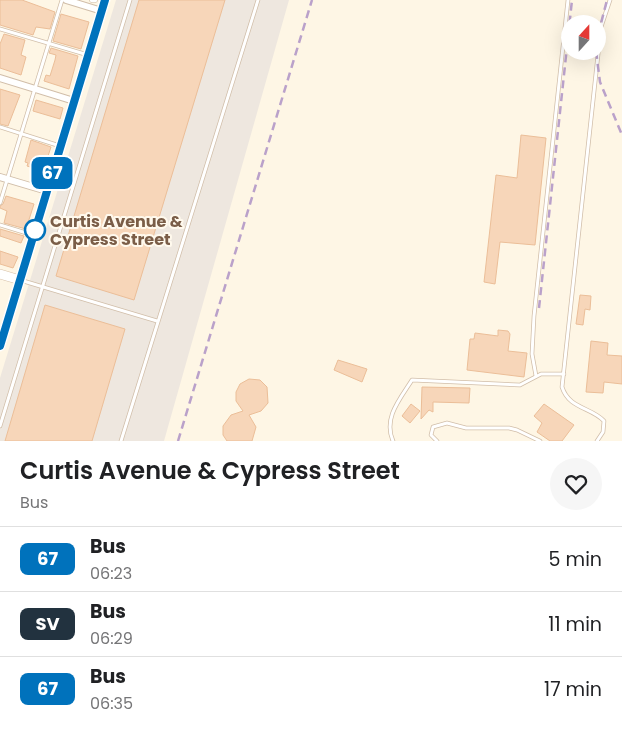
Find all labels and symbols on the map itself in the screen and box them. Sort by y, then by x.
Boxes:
north arrow [561,15,606,60]
line badge: 67 [30,157,74,189]
place label: Curtis Avenue & Cypress Street [50,210,183,251]
marker: Curtis Avenue & Cypress Street [24,219,46,241]

